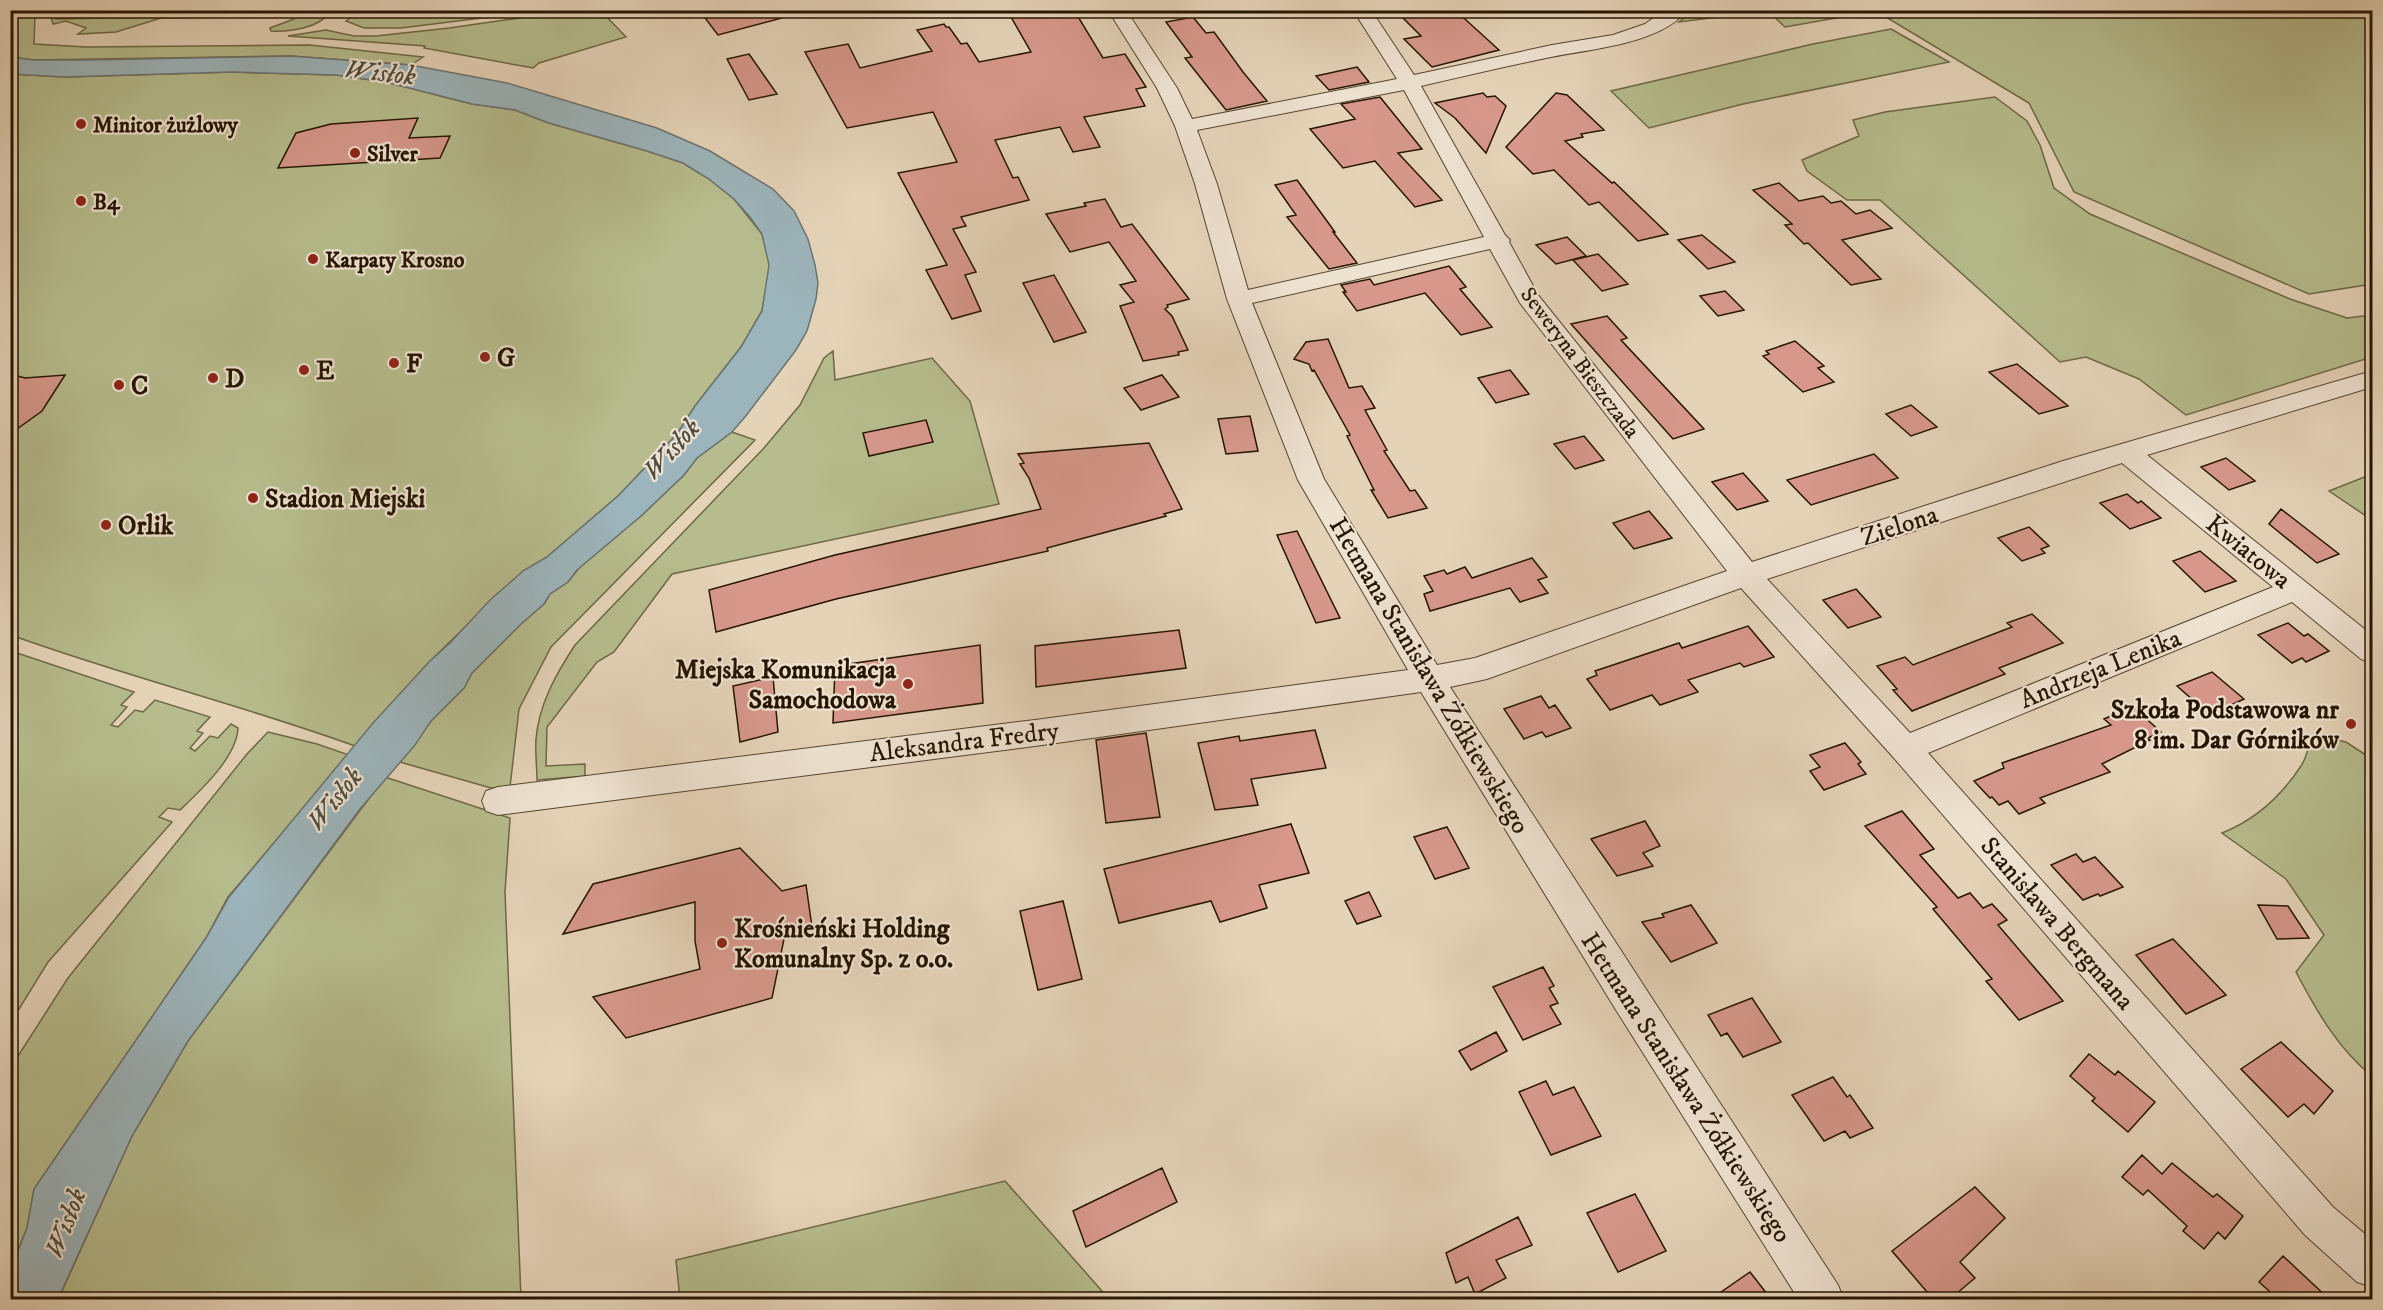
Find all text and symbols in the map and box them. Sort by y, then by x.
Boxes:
water label: Wisłok [343,52,418,94]
place label: Minitor żużlowy [93,112,238,139]
marker: Minitor żużlowy [74,117,88,131]
place label: Silver [367,141,418,168]
marker: Silver [348,146,362,160]
place label: B4 [93,189,121,216]
marker: B4 [74,194,88,208]
place label: Karpaty Krosno [325,247,465,274]
marker: Karpaty Krosno [306,252,320,266]
street label: Seweryna Bieszczada [1514,282,1646,444]
place label: G [497,342,515,375]
place label: F [406,348,423,381]
marker: G [478,350,492,364]
place label: E [316,355,334,388]
marker: F [387,356,401,370]
place label: D [225,363,244,396]
marker: E [297,363,311,377]
place label: C [131,370,148,403]
marker: D [206,371,220,385]
marker: C [112,378,126,392]
water label: Wisłok [635,411,709,488]
place label: Stadion Miejski [265,483,426,516]
marker: Stadion Miejski [246,491,260,505]
street label: Zielona [1857,499,1942,554]
street label: Kwiatowa [2199,508,2297,597]
place label: Orlik [118,510,174,543]
street label: Hetmana Stanisława Żółkiewskiego [1321,511,1536,840]
marker: Orlik [99,518,113,532]
street label: Andrzeja Lenika [2015,622,2186,717]
place label: Miejska Komunikacja Samochodowa [675,654,897,717]
marker: Miejska Komunikacja Samochodowa [901,677,915,691]
place label: Szkoła Podstawowa nr 8 im. Dar Górników [2111,694,2339,757]
street label: Aleksandra Fredry [868,714,1061,770]
marker: Szkoła Podstawowa nr 8 im. Dar Górników [2344,717,2358,731]
water label: Wisłok [299,761,371,838]
street label: Stanisława Bergmana [1973,831,2141,1017]
place label: Krośnieński Holding Komunalny Sp. z o.o. [734,913,953,976]
street label: Hetmana Stanisława Żółkiewskiego [1573,926,1799,1249]
marker: Krośnieński Holding Komunalny Sp. z o.o. [715,936,729,950]
water label: Wisłok [37,1183,95,1263]

